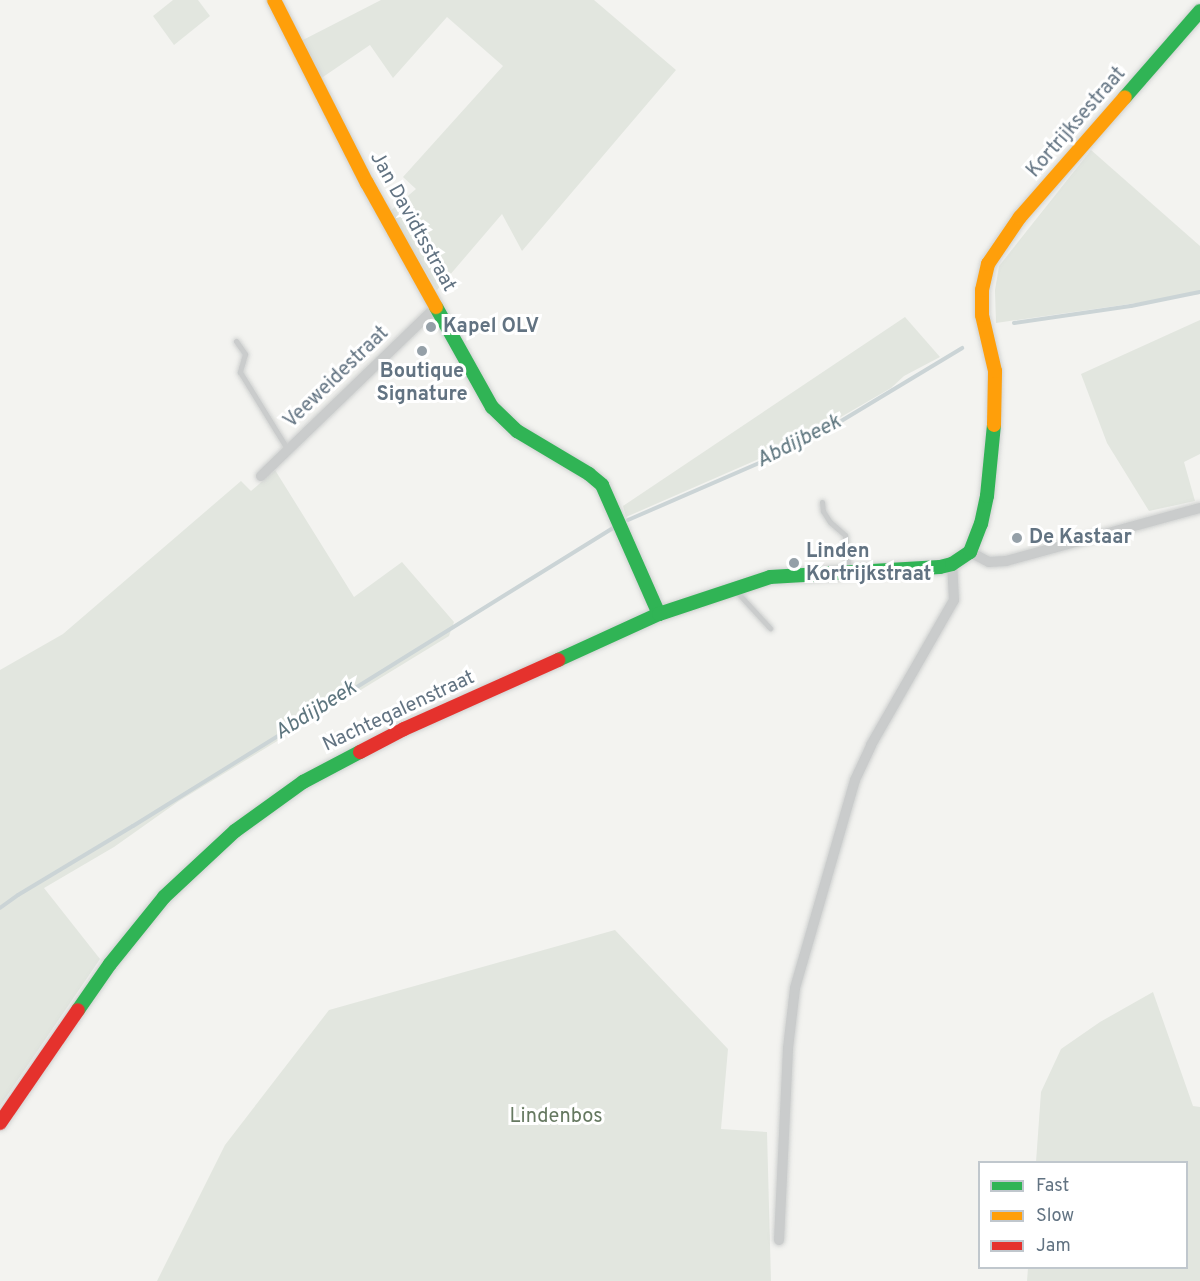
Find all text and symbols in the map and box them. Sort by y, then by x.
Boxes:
street label: Kortrijksestraat [1022,63,1132,183]
street label: Jan Davidtsstraat [364,148,460,296]
place label: Kapel OLV [443,315,539,339]
marker: Kapel OLV [424,320,438,334]
street label: Veeweidestraat [280,322,394,434]
marker: Boutique Signature [415,344,429,358]
place label: Boutique Signature [376,360,468,407]
water label: Abdijbeek [752,410,846,474]
place label: De Kastaar [1029,526,1132,550]
marker: De Kastaar [1010,531,1024,545]
place label: Linden Kortrijkstraat [806,540,931,587]
marker: Linden Kortrijkstraat [787,556,801,570]
street label: Nachtegalenstraat [319,666,479,758]
water label: Abdijbeek [270,676,362,746]
park label: Lindenbos [509,1105,603,1129]
legend [978,1161,1188,1269]
text: Fast [1036,1175,1069,1198]
text: Slow [1036,1205,1074,1228]
text: Jam [1036,1235,1071,1258]

